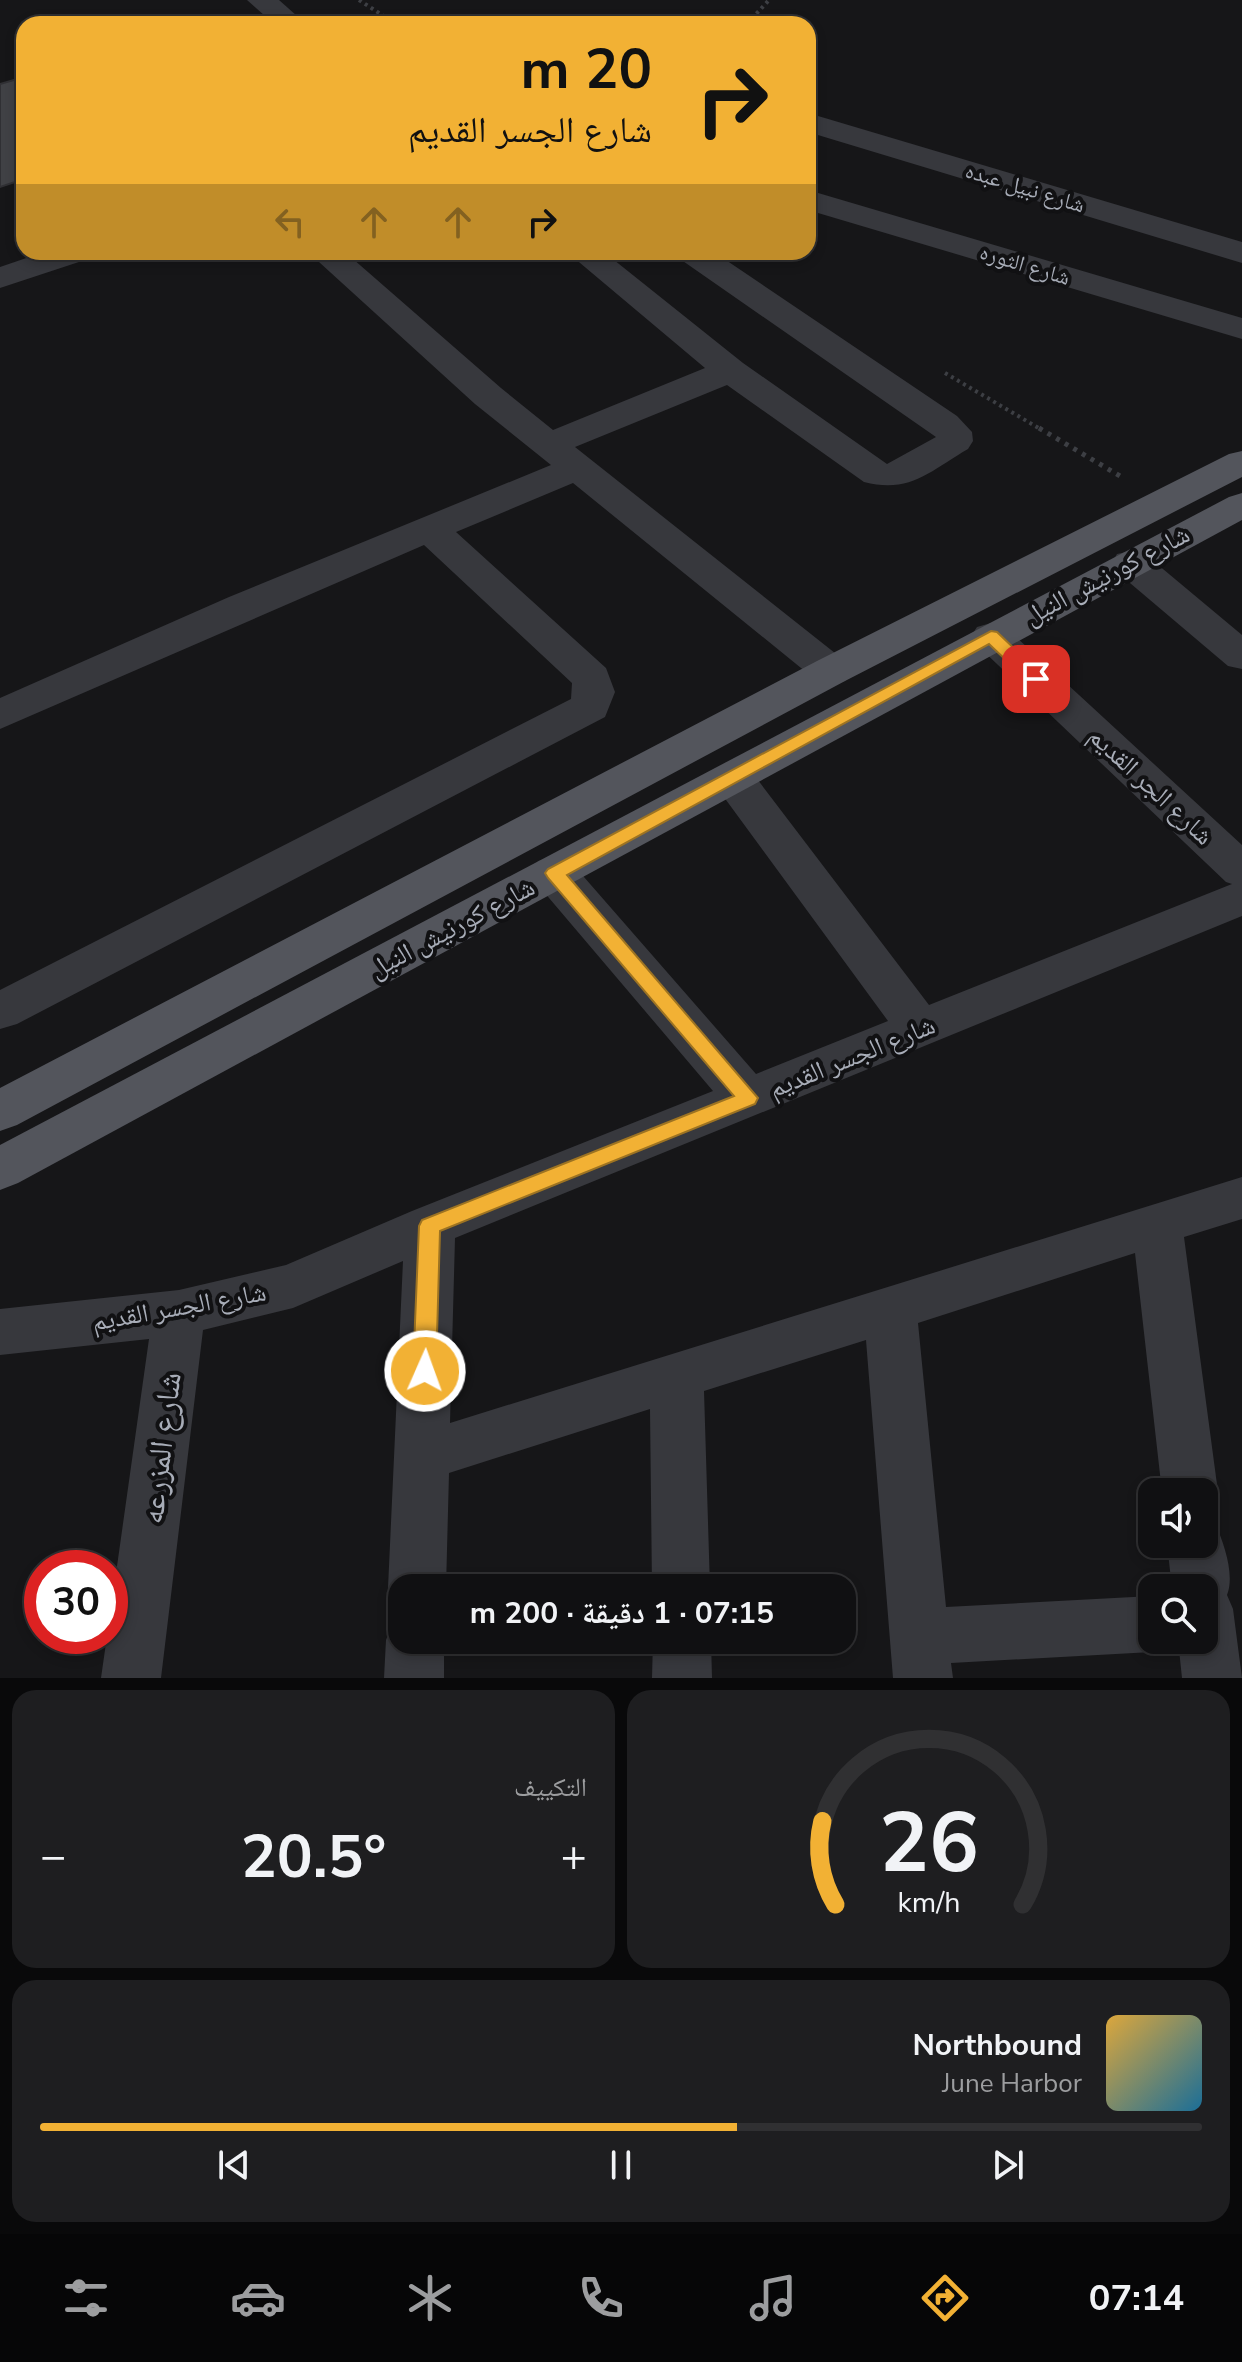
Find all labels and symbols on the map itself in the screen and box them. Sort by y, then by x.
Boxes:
street label: شارع نبيل عبده [962,156,1088,220]
street label: شارع الثوره [976,237,1074,293]
street label: شارع كورنيش النيل [1018,517,1196,633]
pin [1002,645,1070,713]
street label: شارع الجر القديم [1081,719,1221,853]
street label: شارع كورنيش النيل [363,870,541,986]
street label: شارع الجسر القديم [764,1008,940,1106]
street label: شارع الجسر القديم [89,1274,269,1340]
position arrow [383,1329,467,1413]
street label: شارع المزرعه [130,1370,192,1526]
speed limit sign: 30 [24,1550,128,1654]

